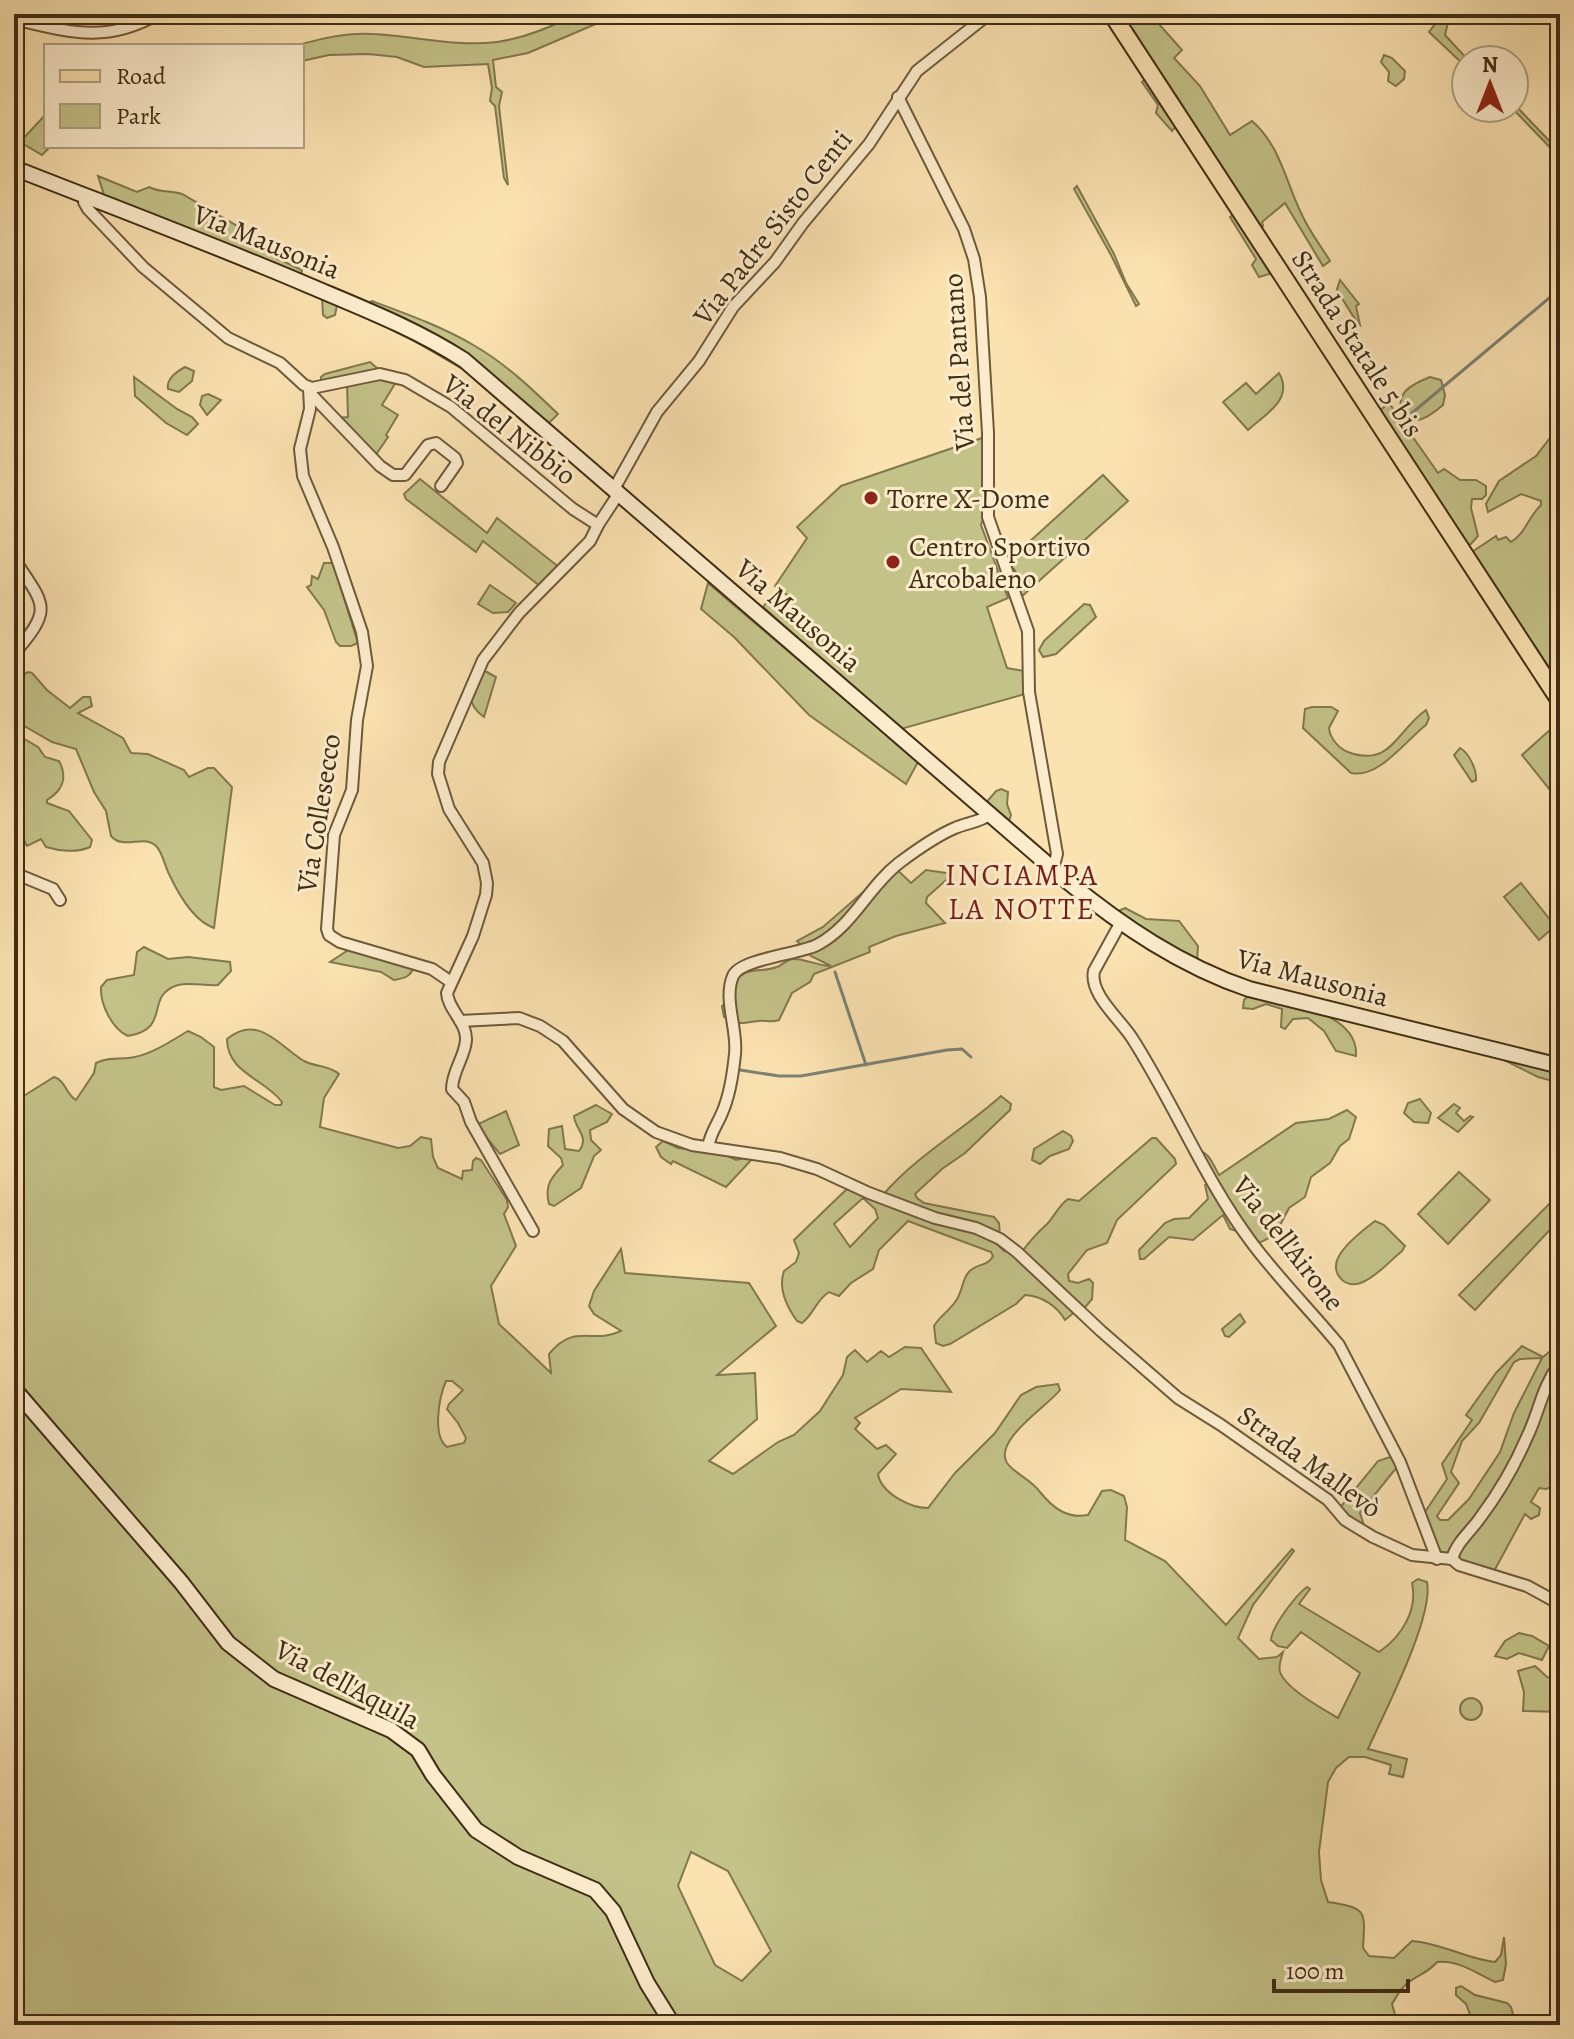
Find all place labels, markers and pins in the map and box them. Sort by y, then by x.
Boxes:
place label: Torre X-Dome [887,480,1050,518]
marker: Torre X-Dome [862,489,880,507]
place label: Centro Sportivo Arcobaleno [908,528,1090,598]
marker: Centro Sportivo Arcobaleno [884,553,902,571]

